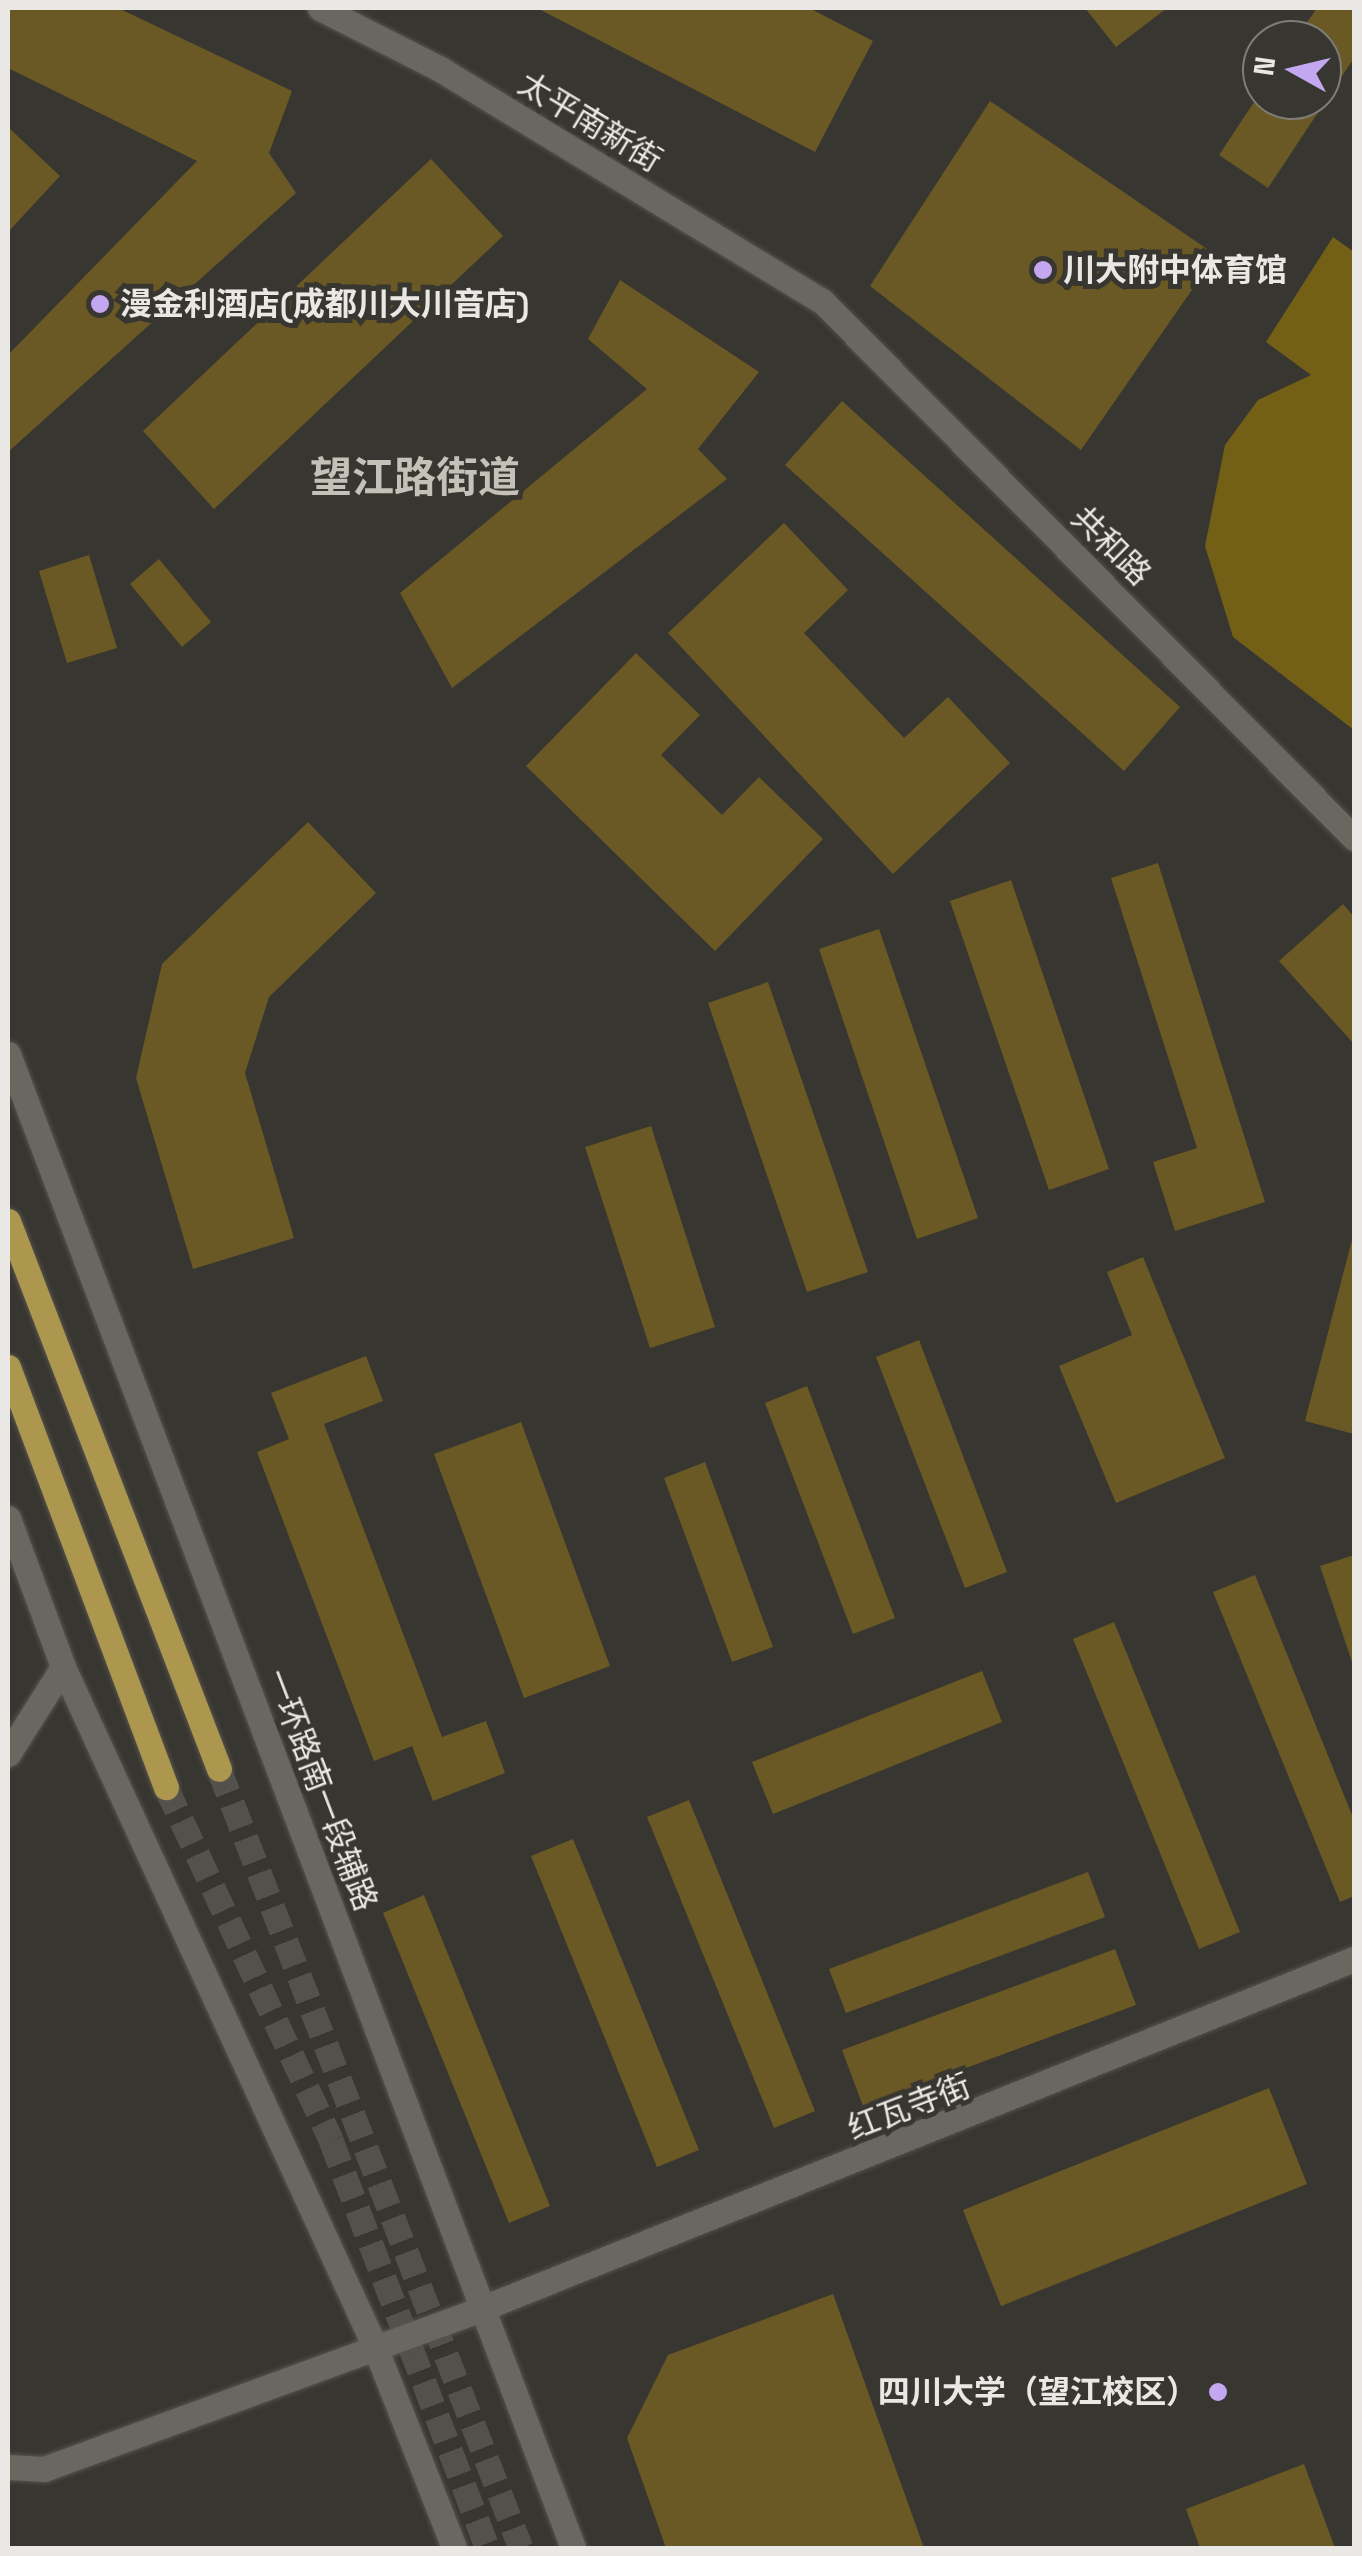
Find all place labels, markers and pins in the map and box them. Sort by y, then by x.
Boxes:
place label: 川大附中体育馆 [1063,251,1287,289]
marker: 川大附中体育馆 [1032,259,1054,281]
place label: 漫金利酒店(成都川大川音店) [120,285,529,323]
marker: 漫金利酒店(成都川大川音店) [89,293,111,315]
place label: 四川大学（望江校区） [878,2373,1198,2411]
marker: 四川大学（望江校区） [1207,2381,1229,2403]

